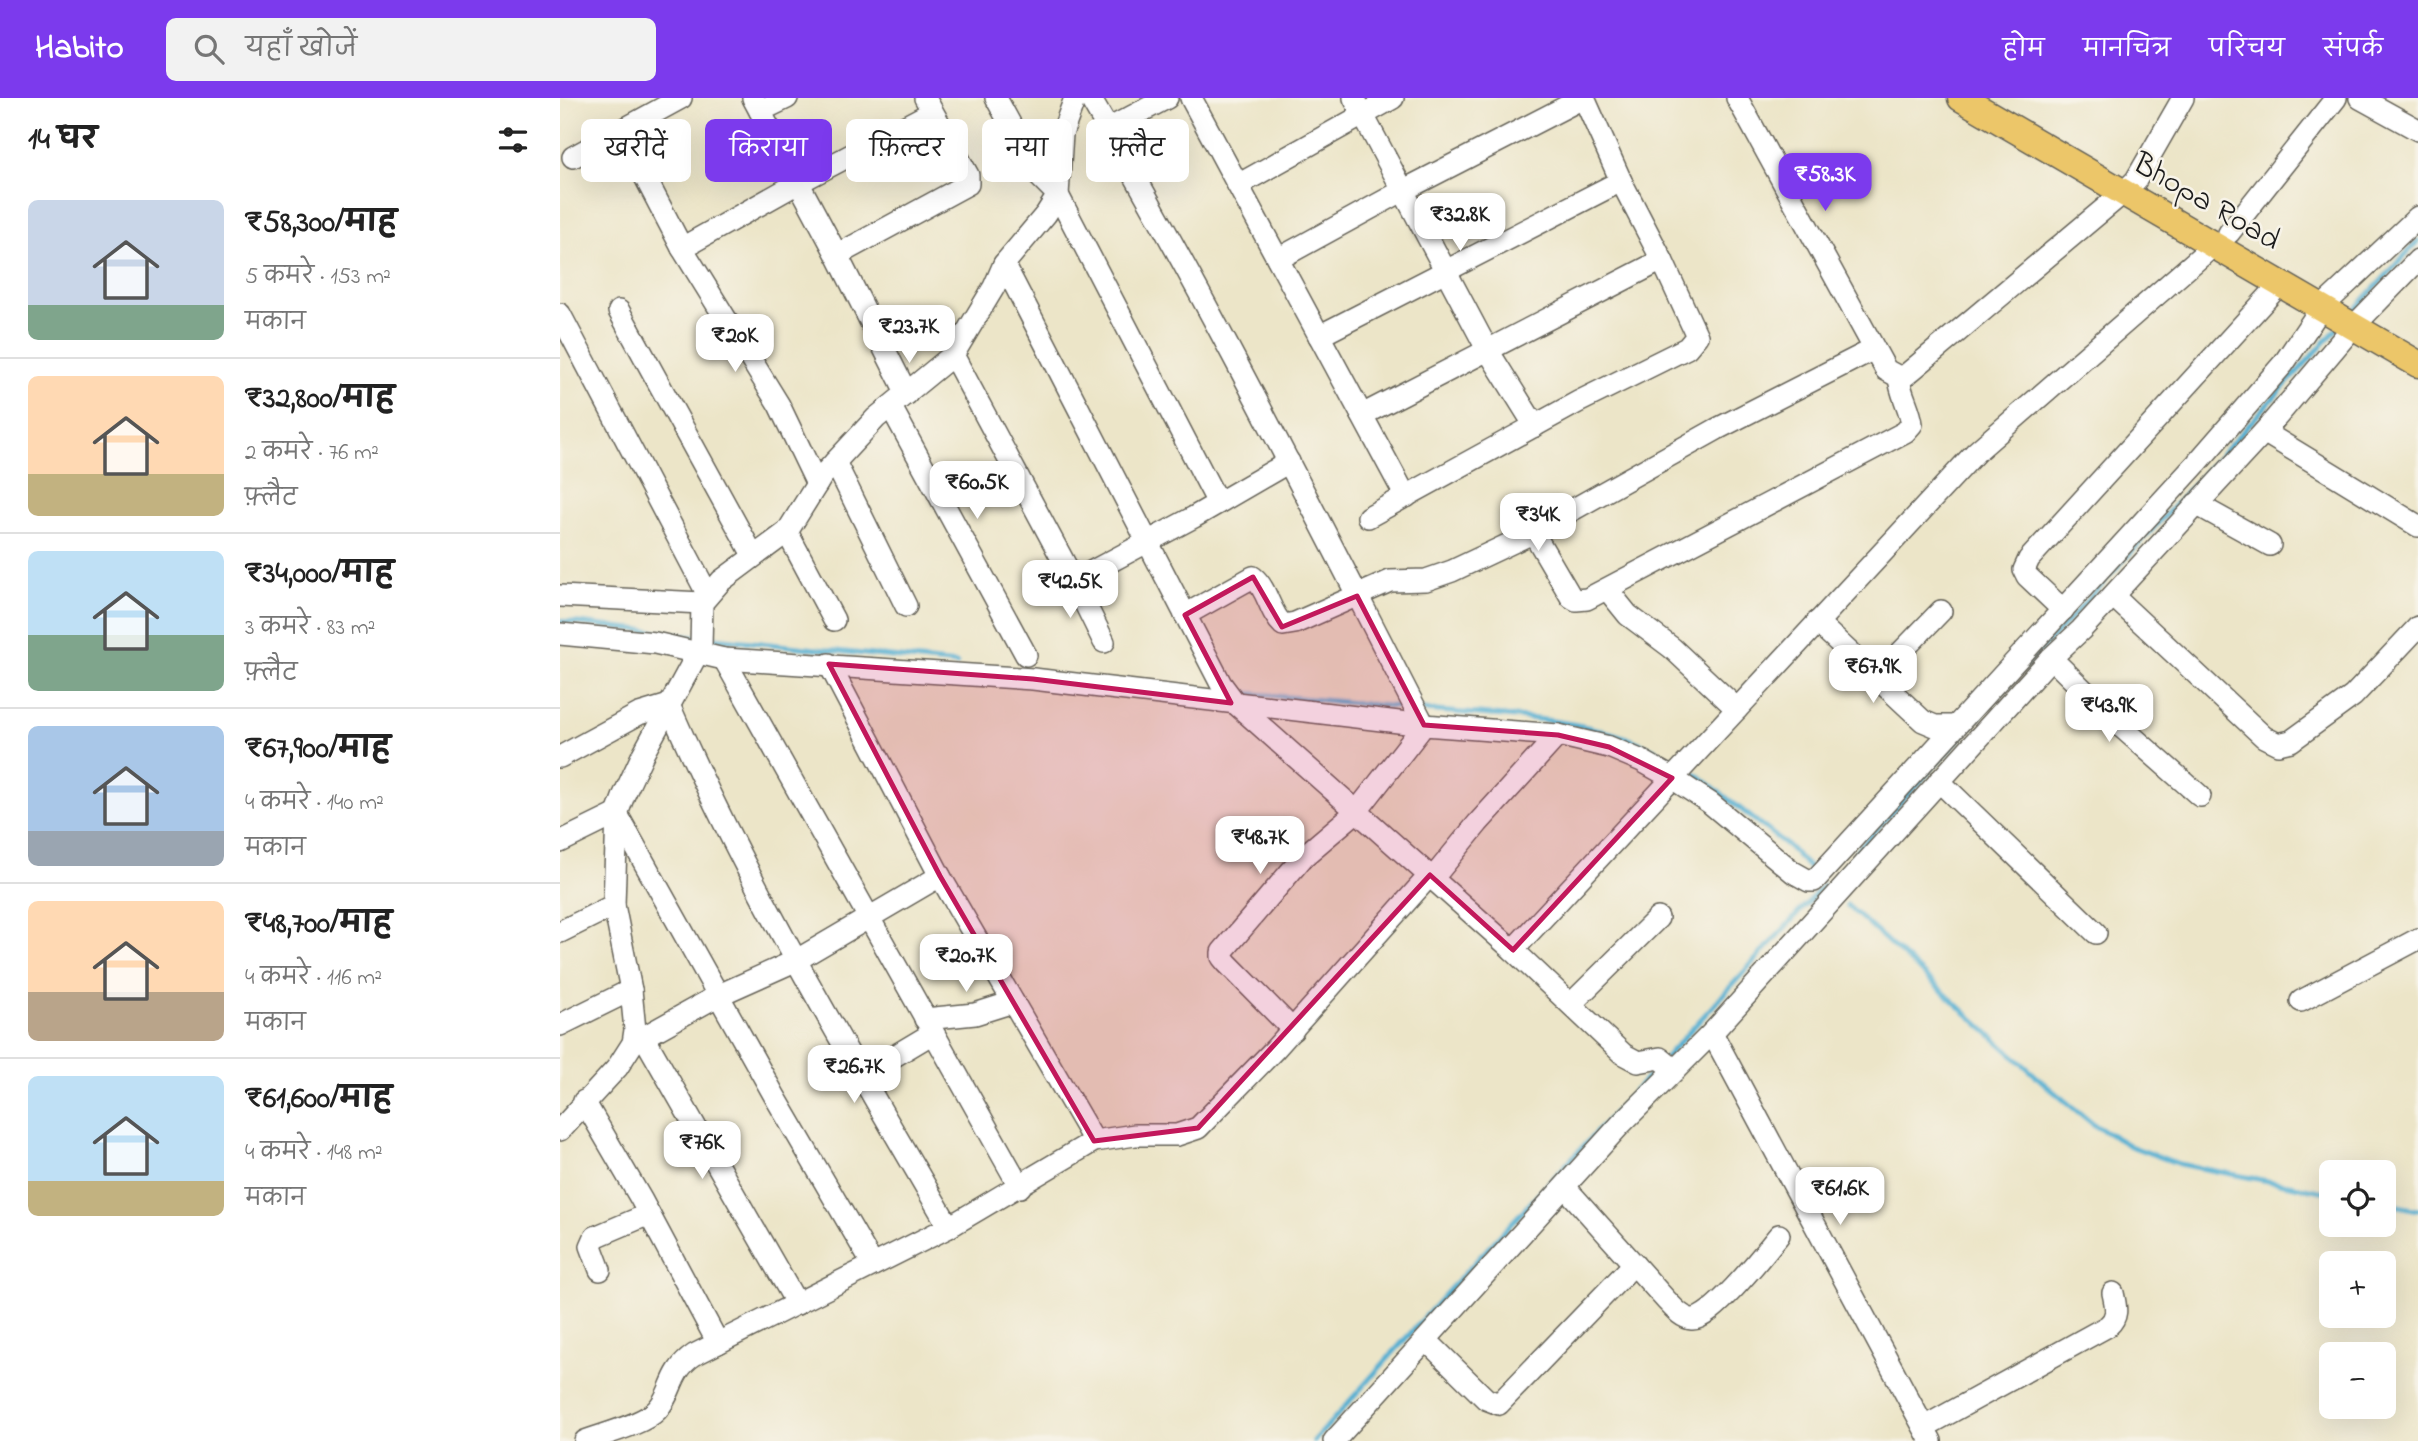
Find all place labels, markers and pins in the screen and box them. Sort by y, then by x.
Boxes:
pin: ₹58.3K [1768,153,1882,213]
pin: ₹32.8K [1403,194,1517,253]
pin: ₹23.7K [852,306,966,365]
pin: ₹20K [694,314,776,374]
pin: ₹60.5K [920,462,1034,521]
pin: ₹34K [1497,494,1579,553]
pin: ₹42.5K [1013,560,1127,620]
pin: ₹67.9K [1816,646,1930,705]
pin: ₹43.9K [2052,684,2166,744]
pin: ₹48.7K [1203,816,1317,876]
pin: ₹20.7K [909,934,1023,994]
pin: ₹26.7K [797,1046,911,1105]
pin: ₹76K [661,1122,743,1181]
pin: ₹61.6K [1783,1168,1897,1227]

